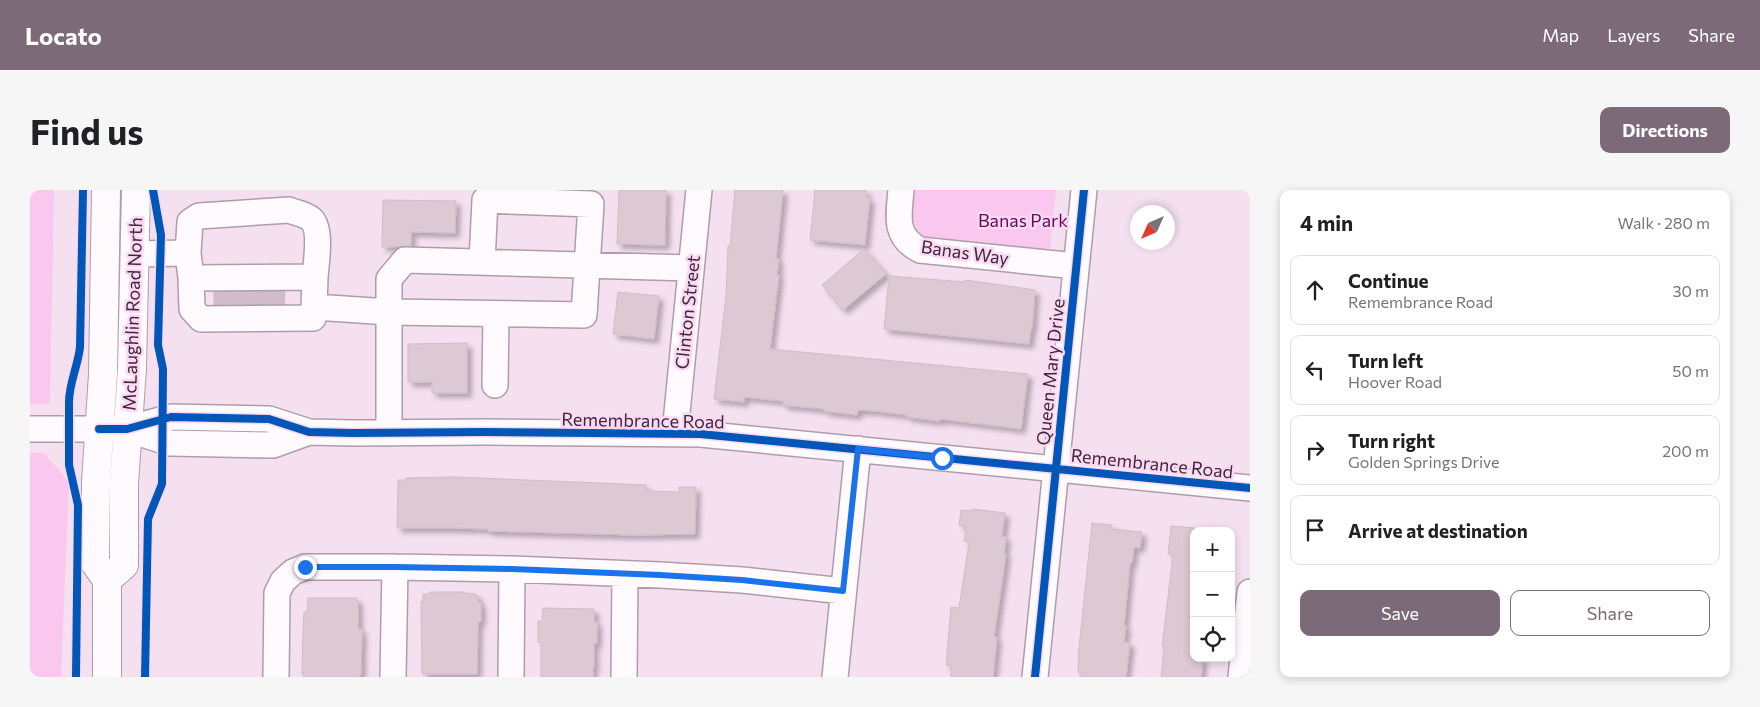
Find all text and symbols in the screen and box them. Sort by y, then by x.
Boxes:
text: Locato [25,21,102,50]
text: Map [1542,24,1579,46]
text: Layers [1607,24,1660,46]
text: Share [1688,24,1735,46]
button: Directions [1600,107,1730,153]
text: Find us [30,109,144,152]
north arrow [1130,205,1175,250]
park label: Banas Park [978,209,1068,231]
text: 4 min [1300,210,1353,235]
text: Walk · 280 m [1618,213,1710,232]
street label: McLaughlin Road North [118,217,146,411]
street label: Banas Way [920,235,1010,269]
street label: Clinton Street [670,254,704,370]
text: Continue [1348,269,1428,292]
icon: ahead [1301,276,1329,304]
text: 30 m [1672,281,1709,300]
text: Remembrance Road [1348,292,1493,311]
street label: Queen Mary Drive [1031,298,1069,446]
text: Turn left [1348,349,1423,372]
icon: left [1301,356,1329,384]
text: 50 m [1672,361,1709,380]
text: Hoover Road [1348,372,1442,391]
street label: Remembrance Road [561,408,725,432]
text: Turn right [1348,429,1435,452]
icon: right [1301,436,1329,464]
text: 200 m [1662,441,1709,460]
street label: Remembrance Road [1070,444,1234,482]
route start [931,447,954,470]
text: Golden Springs Drive [1348,452,1499,471]
icon: arrive [1301,516,1329,544]
text: Arrive at destination [1348,519,1528,542]
map controls [1190,527,1235,662]
button: + [1190,527,1235,572]
route end [294,556,317,579]
button: − [1190,572,1235,617]
button: Save [1300,590,1500,636]
button: Share [1510,590,1710,636]
button: locate [1190,617,1235,662]

